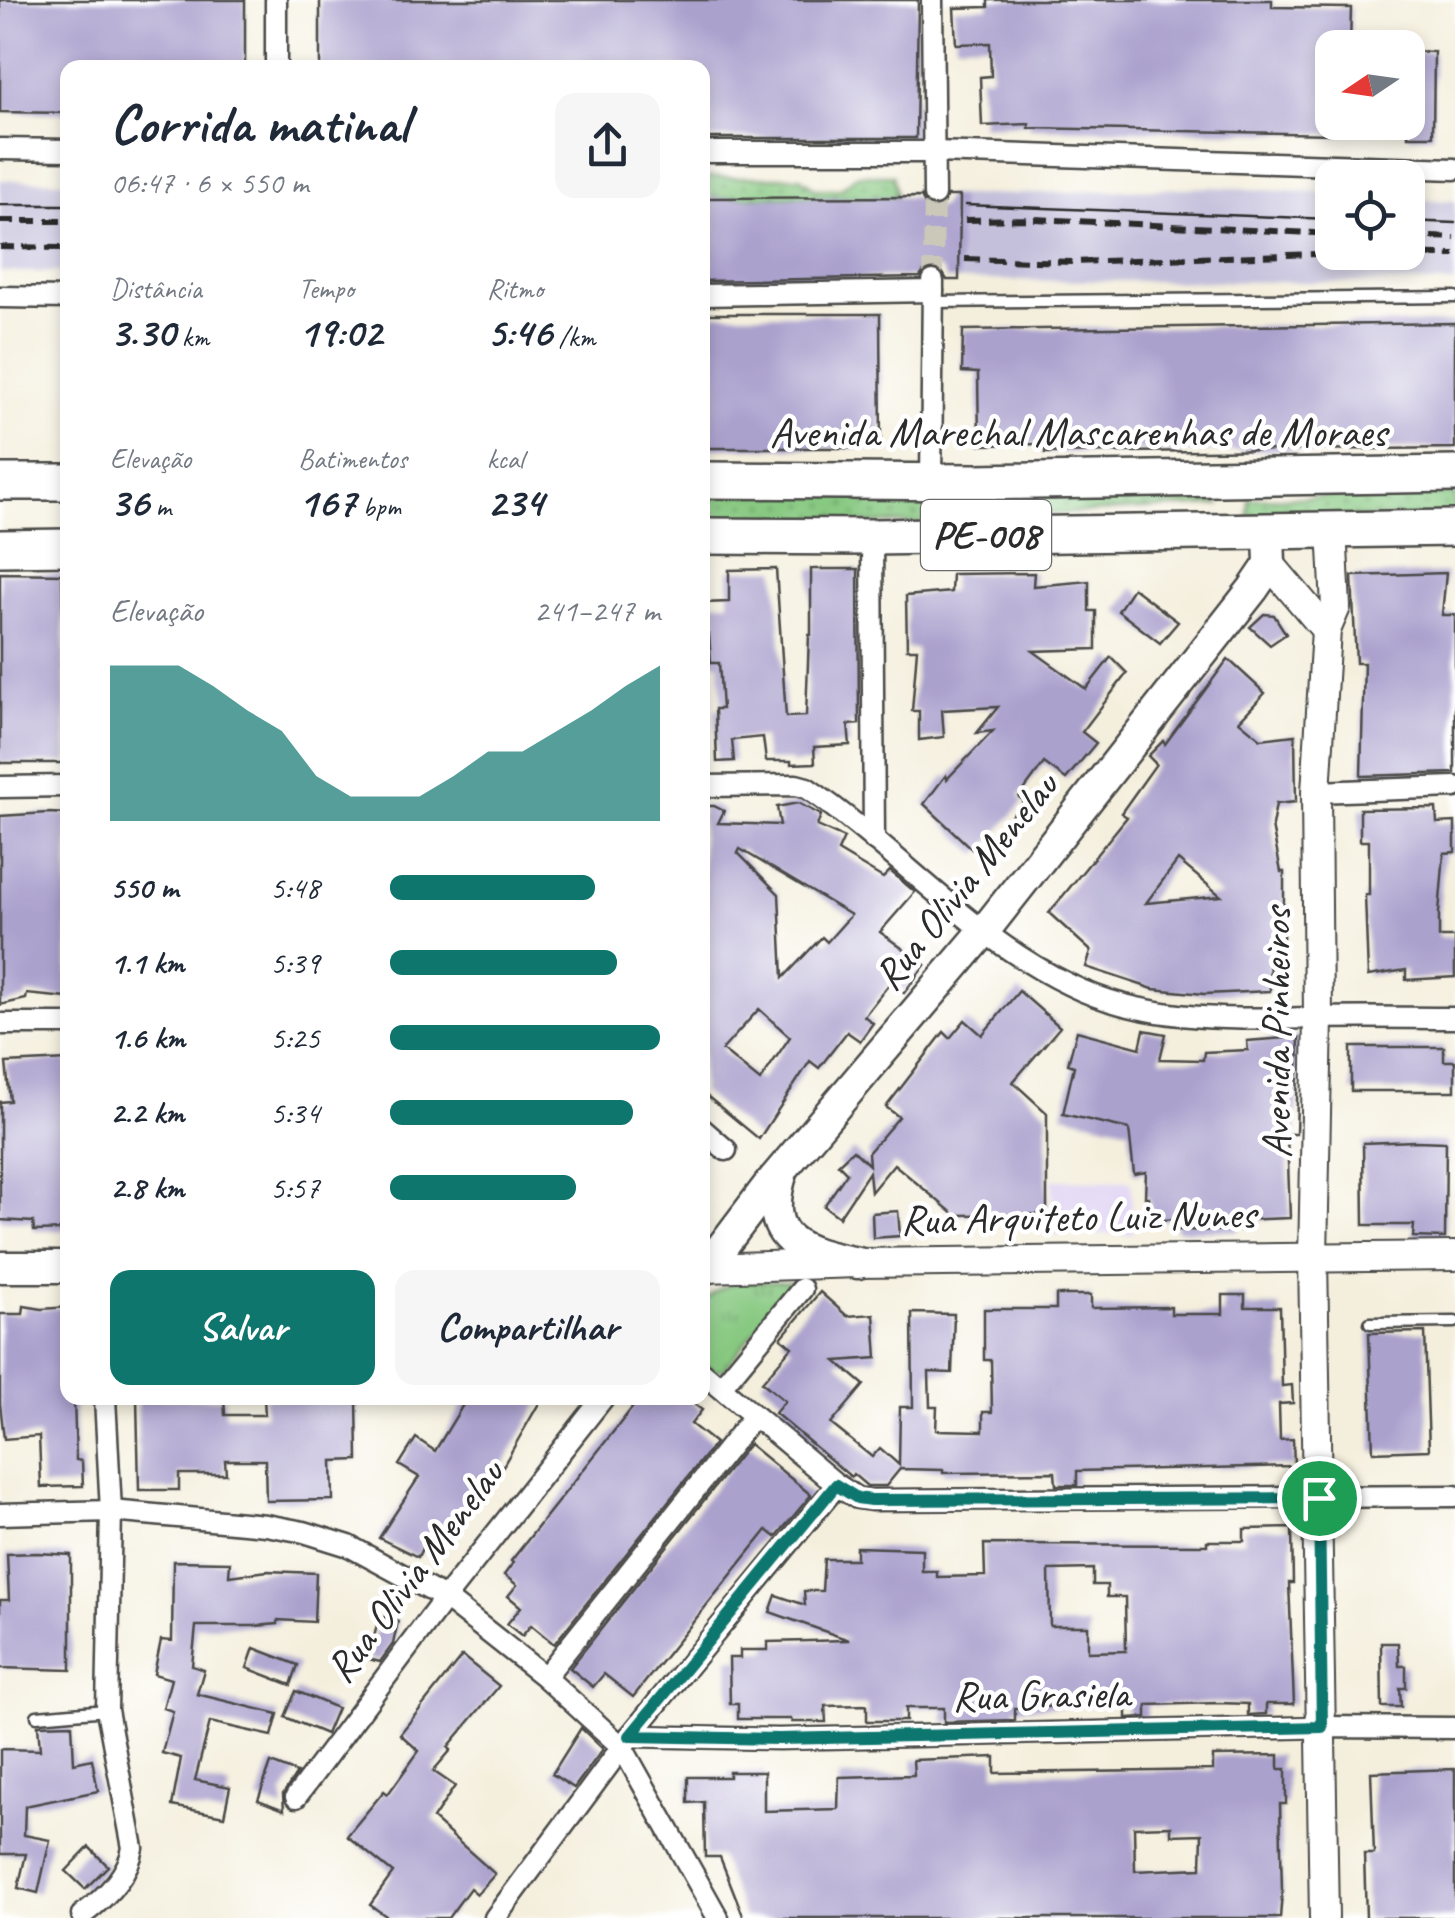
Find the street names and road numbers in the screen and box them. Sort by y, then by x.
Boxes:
street label: Avenida Marechal Mascarenhas de Moraes [770,406,1390,459]
road number: PE-008 [921,500,1051,570]
street label: Rua Olivia Menelau [862,759,1072,1001]
street label: Avenida Pinheiros [1250,904,1303,1158]
street label: Rua Arquiteto Luiz Nunes [900,1187,1259,1247]
street label: Rua Olivia Menelau [314,1447,518,1693]
street label: Rua Grasiela [952,1667,1134,1723]

